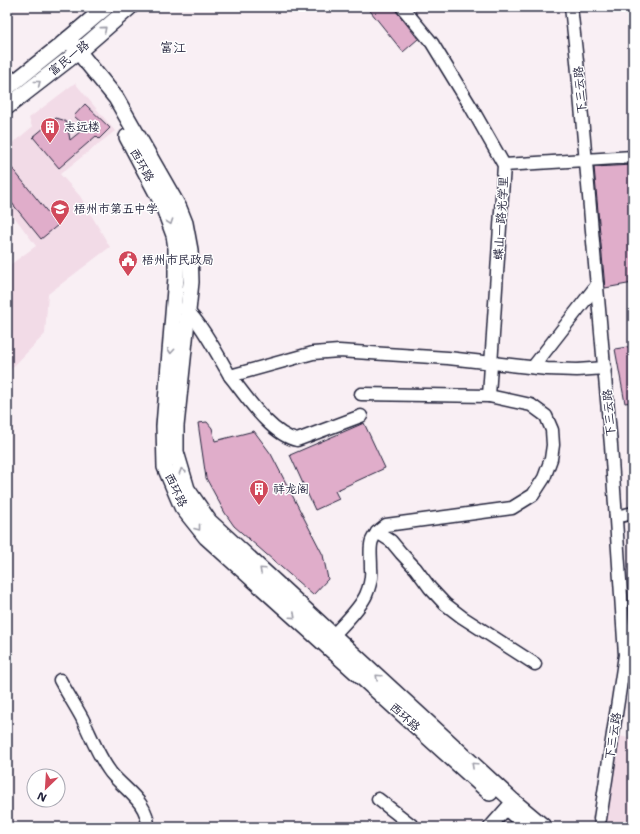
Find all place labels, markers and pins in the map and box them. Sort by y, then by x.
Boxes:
building icon: 志远楼 [39,116,61,144]
place label: 志远楼 [64,119,100,135]
school or university icon: 梧州市第五中学 [49,198,71,226]
place label: 梧州市第五中学 [74,201,158,217]
public building icon: 梧州市民政局 [117,249,139,277]
place label: 梧州市民政局 [142,252,214,268]
building icon: 祥龙阁 [248,478,270,506]
place label: 祥龙阁 [273,481,309,497]

